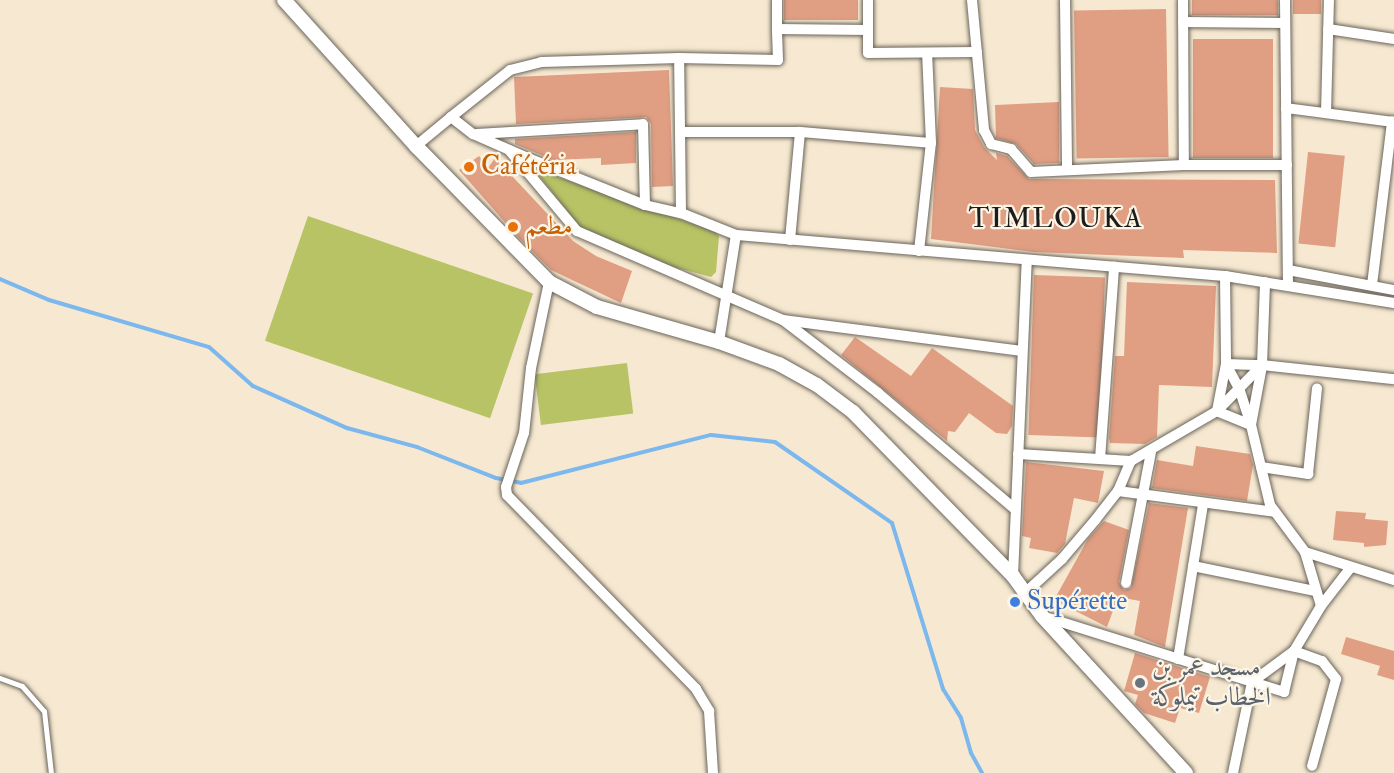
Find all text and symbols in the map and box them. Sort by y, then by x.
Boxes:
place label: Cafétéria [481,151,576,183]
marker: Cafétéria [462,160,476,174]
district label: TIMLOUKA [969,202,1143,236]
place label: مطعم [525,211,573,243]
marker: مطعم [506,220,520,234]
place label: Supérette [1027,586,1127,618]
marker: Supérette [1008,595,1022,609]
place label: مسجد عمر بن الخطاب تيملوكة [1152,652,1271,714]
marker: مسجد عمر بن الخطاب تيملوكة [1133,676,1147,690]

